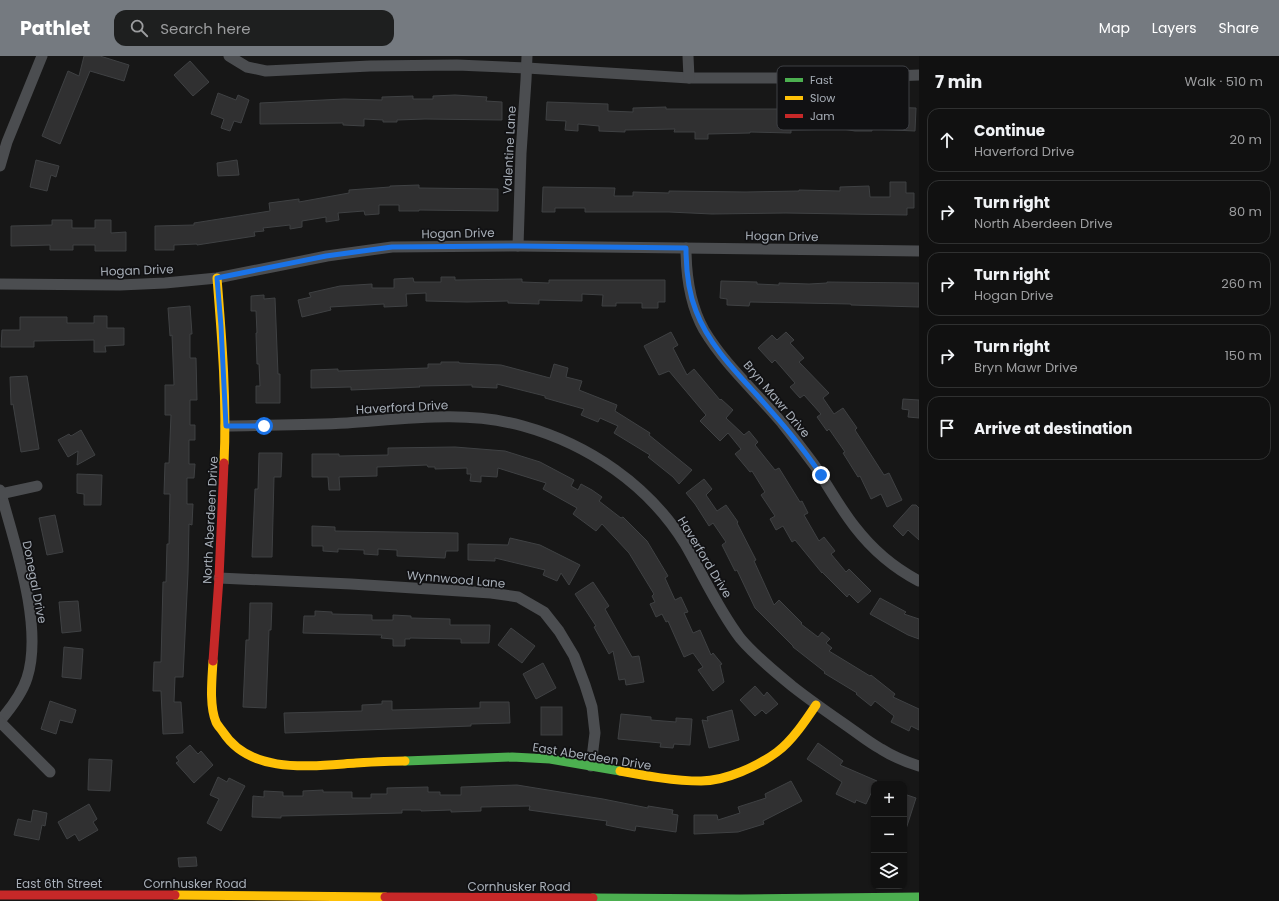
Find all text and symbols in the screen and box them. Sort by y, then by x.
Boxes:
search box [114,10,394,46]
text: Pathlet [20,15,90,42]
icon: search [128,17,150,39]
text: Search here [160,18,251,39]
text: Map [1099,18,1130,38]
text: Layers [1152,18,1196,38]
text: Share [1218,18,1259,38]
legend [777,66,909,130]
text: 7 min [935,70,982,94]
text: Fast [810,72,833,88]
text: Walk · 510 m [1185,72,1263,91]
text: Slow [810,90,835,106]
street label: Valentine Lane [498,105,520,195]
text: Jam [810,108,835,124]
text: Continue [974,120,1045,141]
icon: ahead [936,129,958,151]
text: 20 m [1229,130,1262,149]
text: Haverford Drive [974,142,1074,161]
text: Turn right [974,192,1050,213]
icon: right [936,201,958,223]
text: 80 m [1229,202,1262,221]
text: North Aberdeen Drive [974,214,1113,233]
street label: Hogan Drive [421,224,495,242]
street label: Hogan Drive [745,227,819,245]
street label: Hogan Drive [100,260,174,280]
text: Turn right [974,264,1050,285]
icon: right [936,273,958,295]
text: 260 m [1221,274,1262,293]
text: Hogan Drive [974,286,1053,305]
text: Turn right [974,336,1050,357]
icon: right [936,345,958,367]
text: 150 m [1225,346,1262,365]
street label: Bryn Mawr Drive [740,357,814,441]
text: Bryn Mawr Drive [974,358,1077,377]
street label: Haverford Drive [355,396,449,418]
route start [255,417,273,435]
icon: arrive [936,417,958,439]
text: Arrive at destination [974,418,1132,439]
street label: North Aberdeen Drive [198,456,222,584]
route end [812,466,830,484]
street label: Haverford Drive [674,513,736,601]
street label: Donegal Drive [19,539,51,625]
street label: Wynnwood Lane [406,566,506,592]
street label: East Aberdeen Drive [531,738,653,774]
map controls [871,781,907,889]
button: + [871,781,907,817]
button: − [871,817,907,853]
button: layers [871,853,907,889]
street label: East 6th Street [16,875,102,892]
street label: Cornhusker Road [143,875,247,892]
street label: Cornhusker Road [467,878,571,895]

